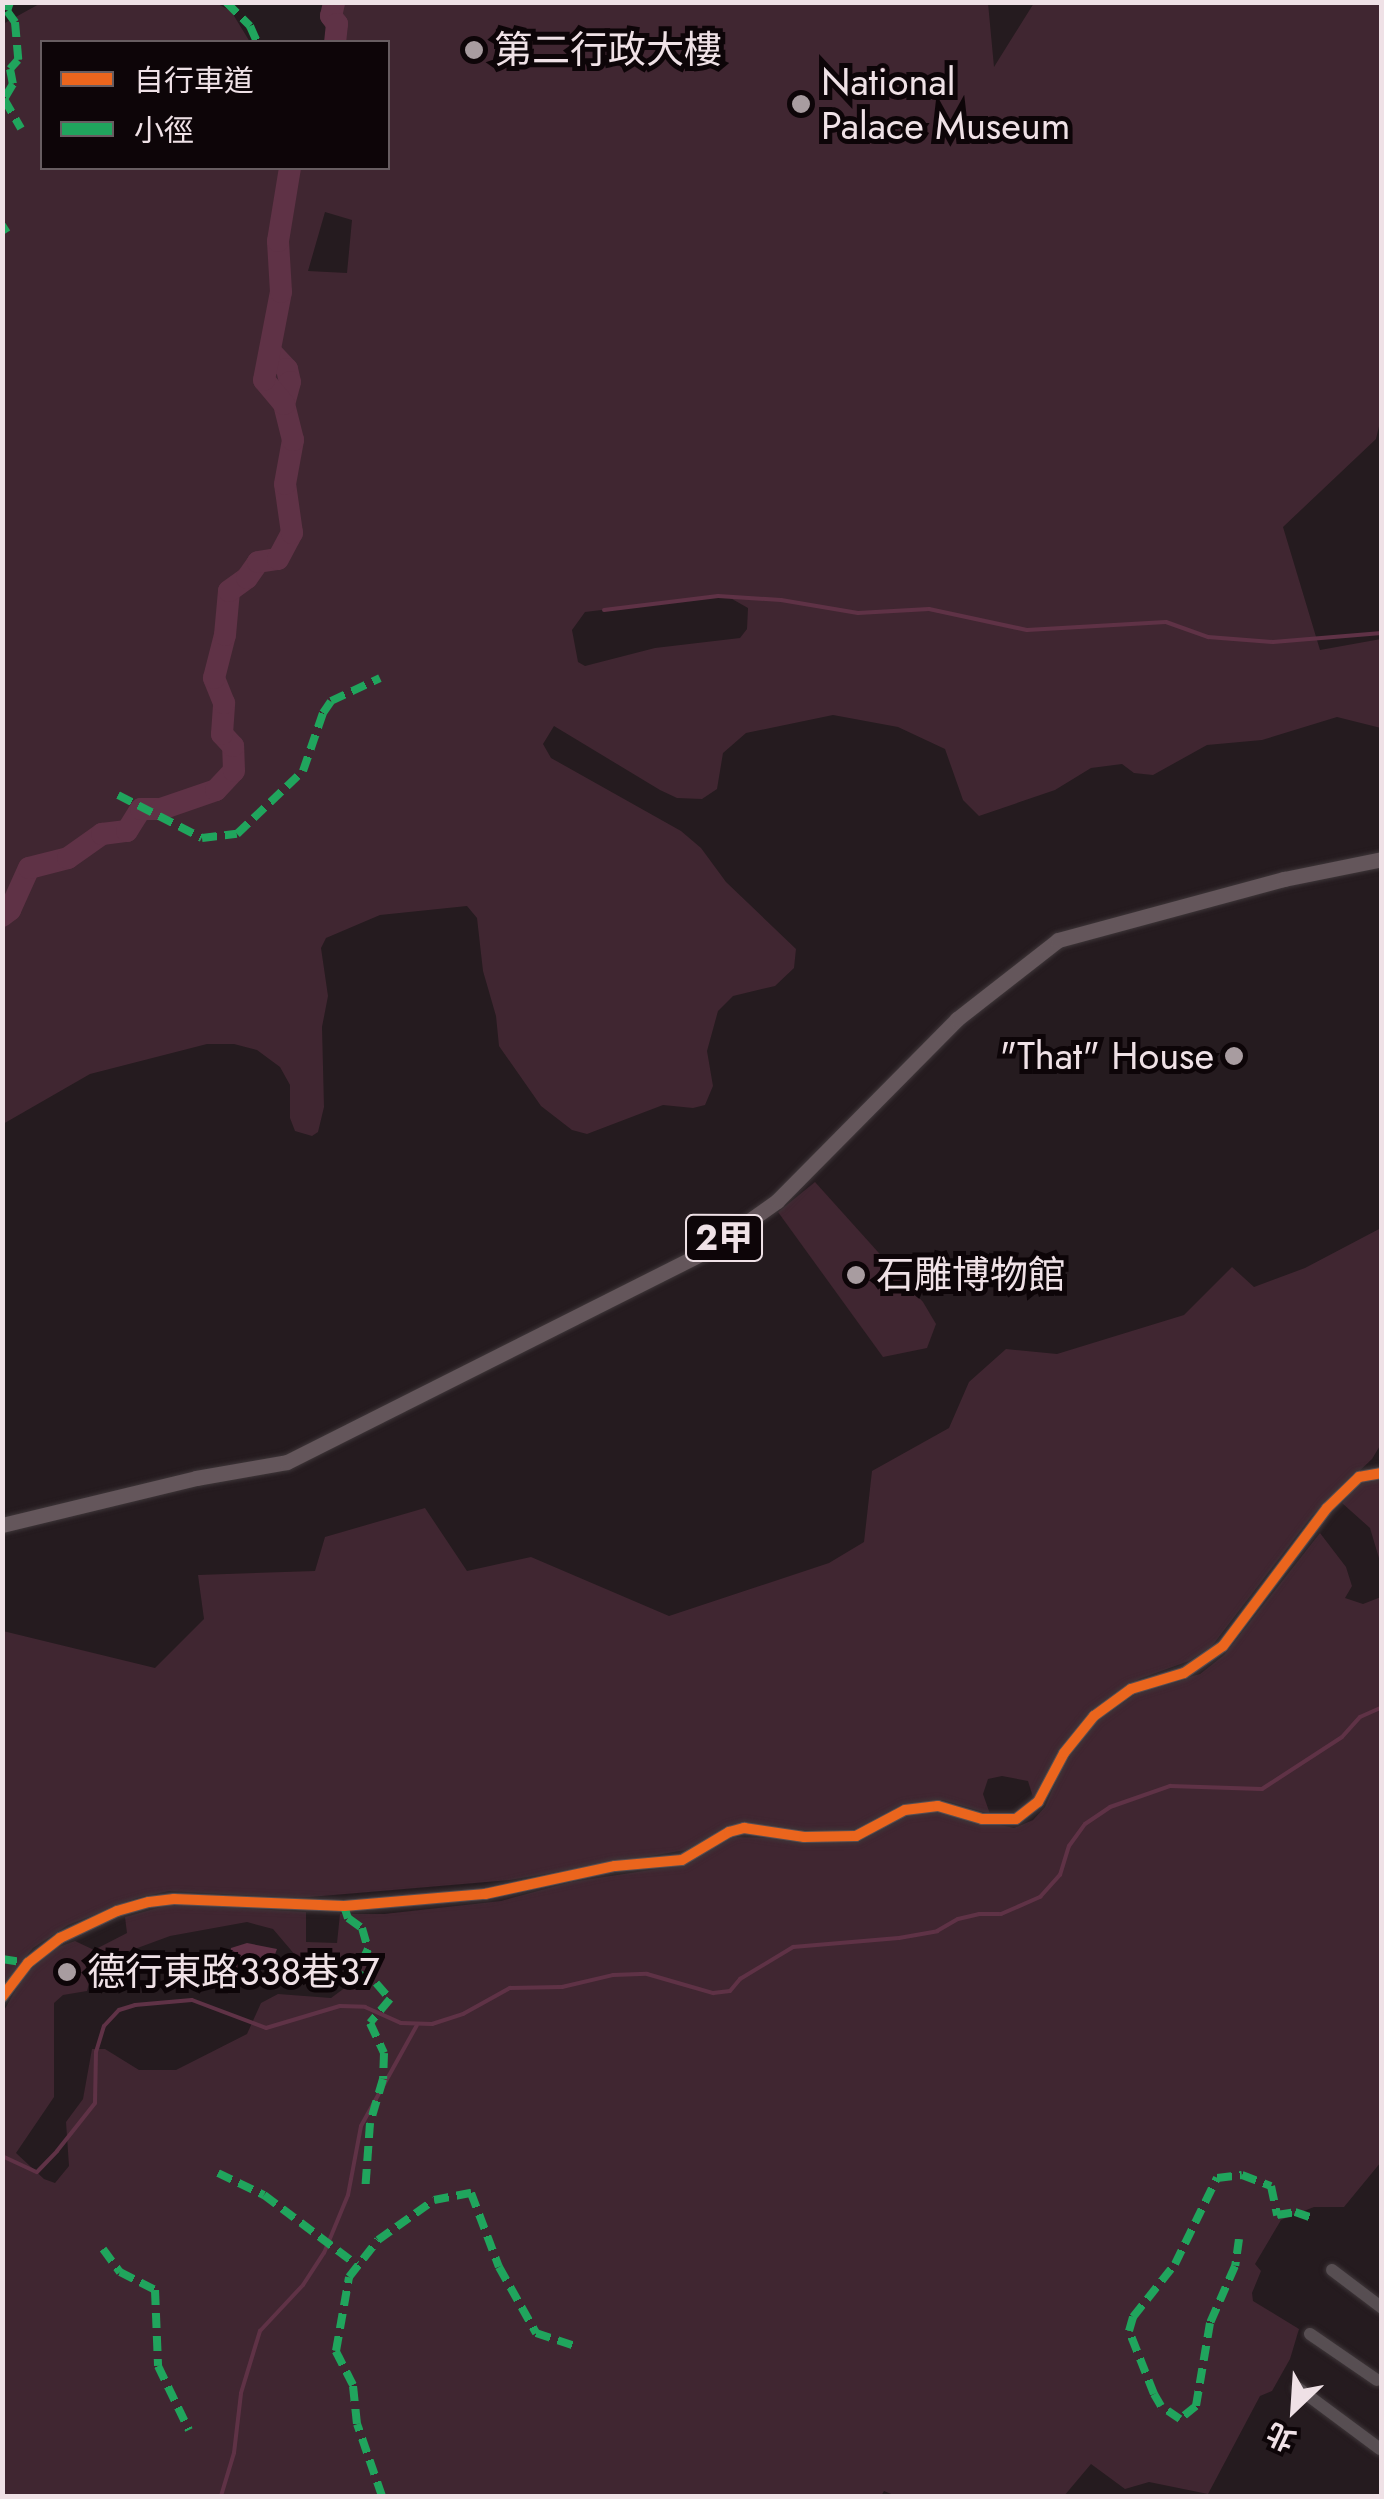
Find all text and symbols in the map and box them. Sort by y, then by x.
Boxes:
place label: 第二行政大樓 [494,27,722,73]
marker: 第二行政大樓 [463,39,485,61]
legend [40,40,390,170]
text: 自行車道 [134,59,254,102]
place label: National Palace Museum [821,59,1070,148]
marker: National Palace Museum [790,93,812,115]
text: 小徑 [134,109,194,152]
place label: "That" House [999,1033,1214,1079]
marker: "That" House [1223,1045,1245,1067]
road number: 2甲 [684,1208,764,1268]
place label: 石雕博物館 [876,1252,1066,1298]
marker: 石雕博物館 [845,1264,867,1286]
place label: 德行東路338巷37 [87,1949,379,1995]
marker: 德行東路338巷37 [56,1961,78,1983]
north arrow [1244,2359,1344,2459]
text: 北 [1260,2412,1302,2461]

